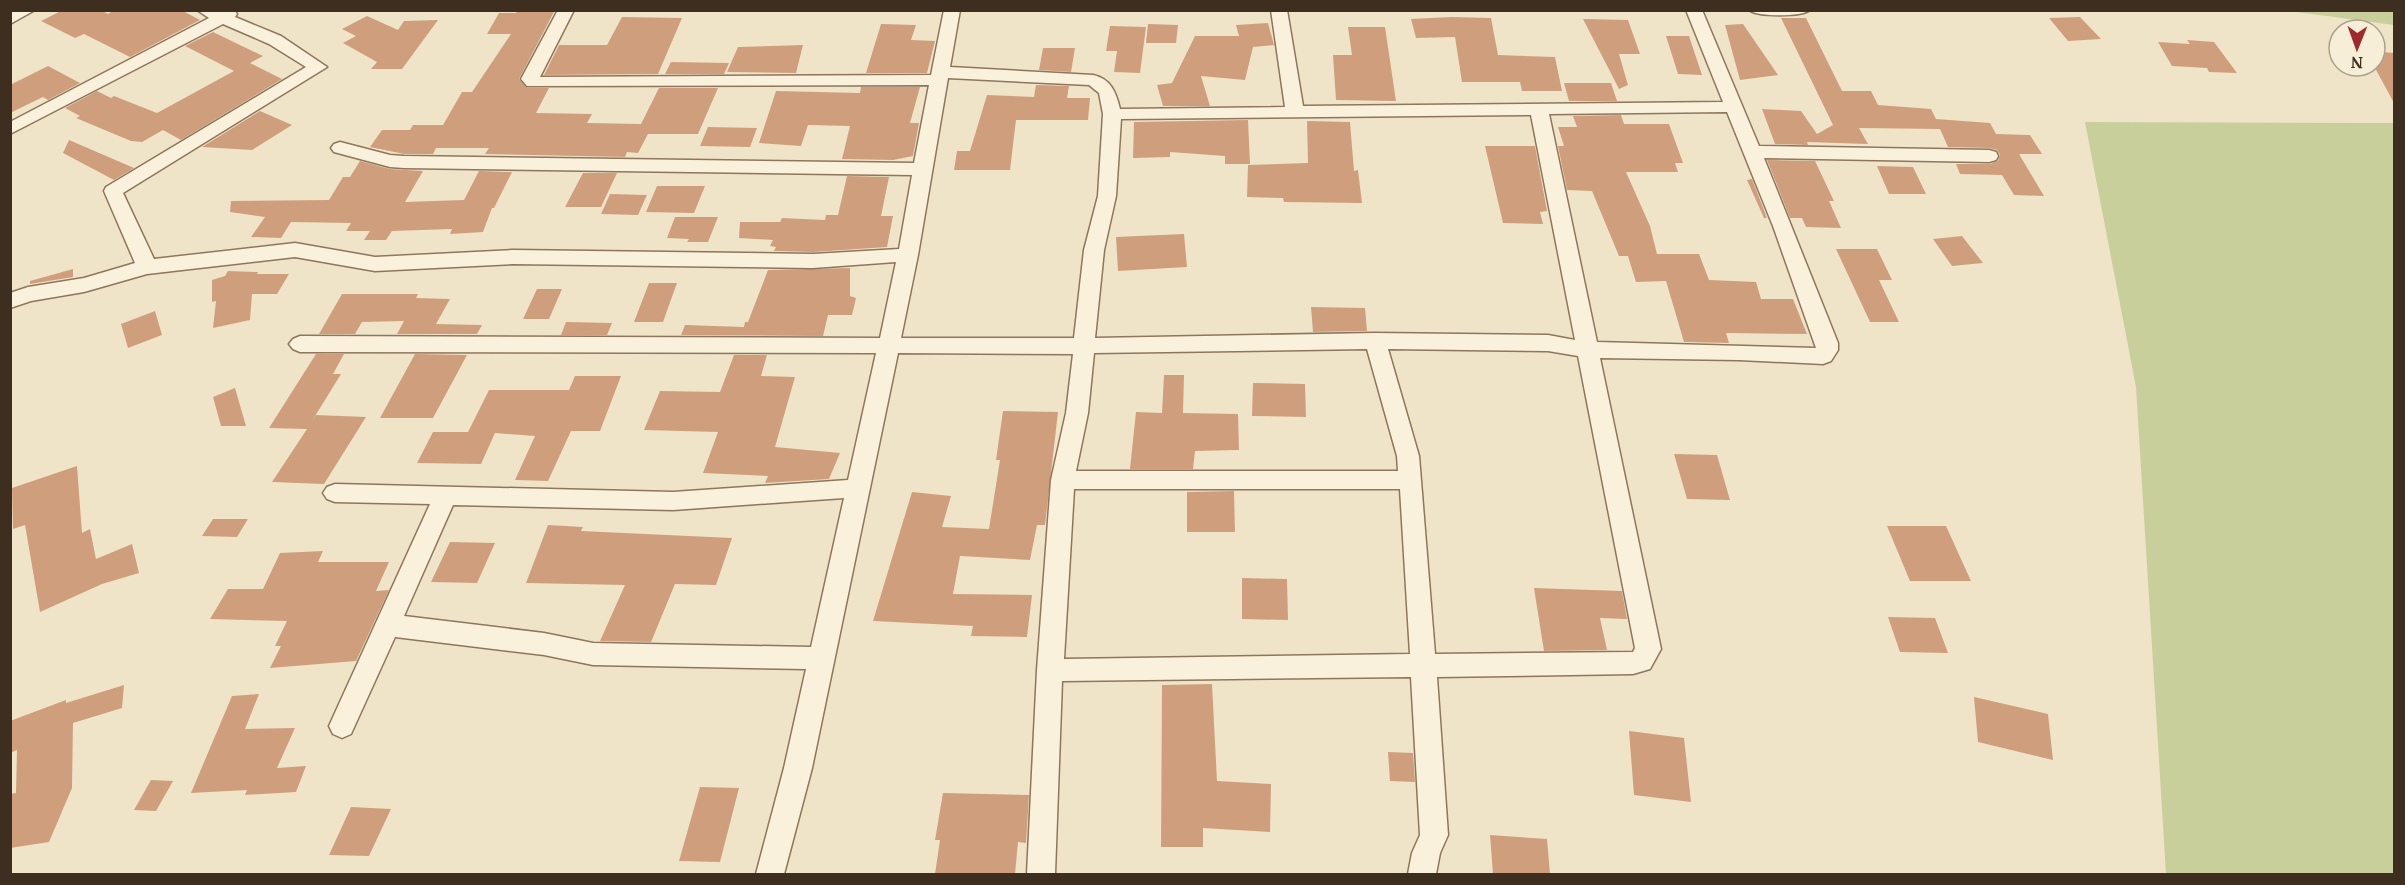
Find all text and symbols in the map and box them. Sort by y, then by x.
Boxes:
north arrow [2327,18,2387,78]
text: N [2350,52,2363,74]

